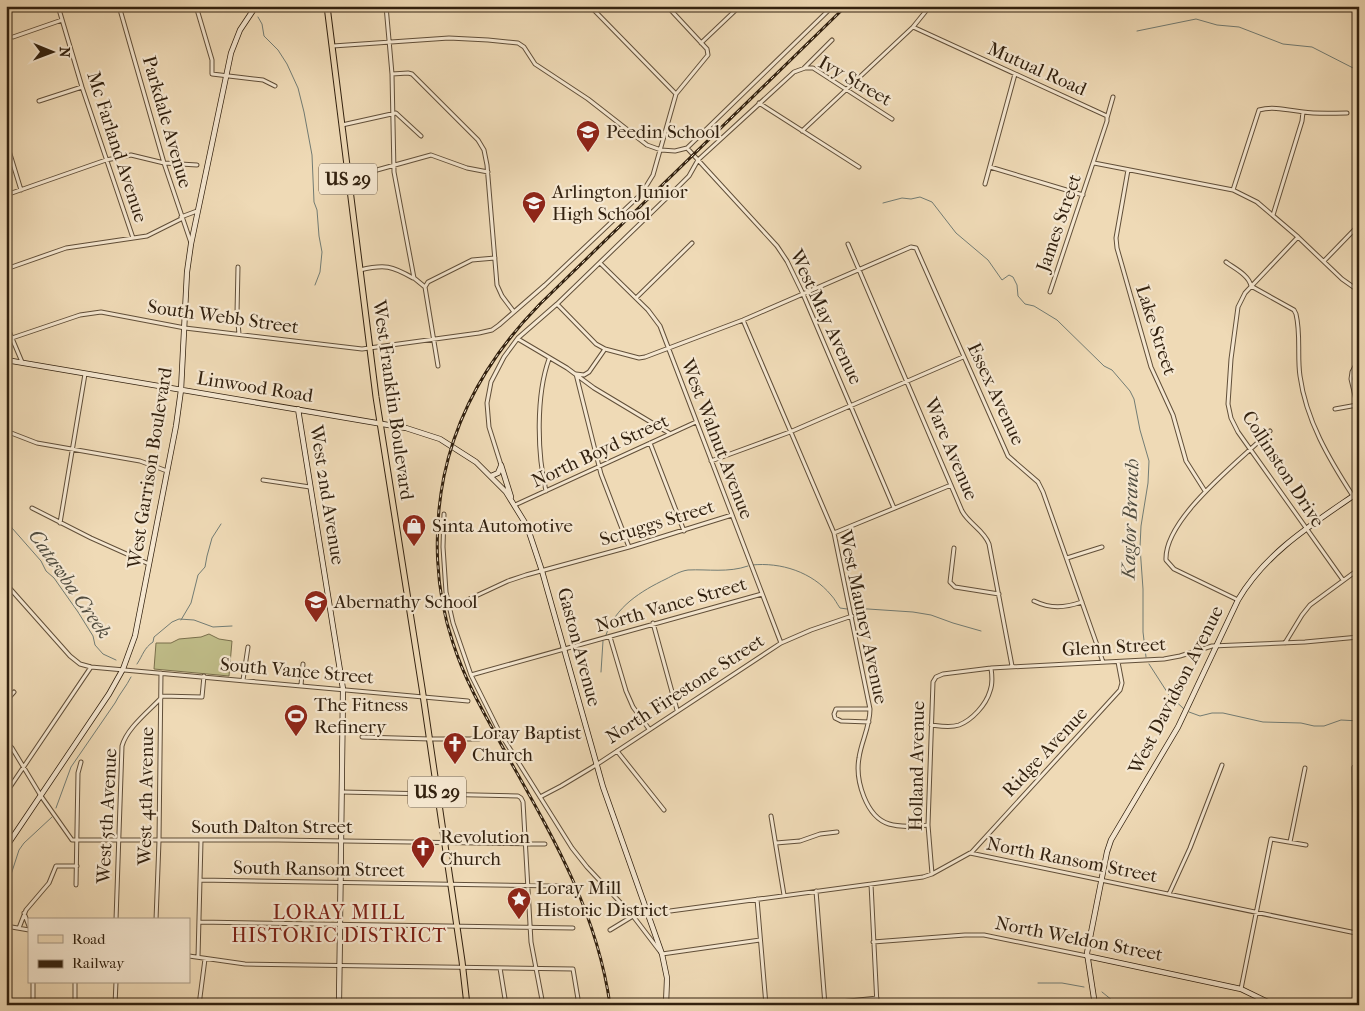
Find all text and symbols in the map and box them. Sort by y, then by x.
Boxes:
north arrow [28,28,78,78]
street label: Mutual Road [984,37,1090,101]
text: N [56,47,73,58]
street label: Ivy Street [814,51,896,111]
street label: Parkdale Avenue [138,53,196,191]
street label: Mc Farland Avenue [82,69,152,225]
school or university icon: Peedin School [575,119,601,153]
place label: Peedin School [606,121,720,143]
road number: US 29 [319,163,377,194]
street label: James Street [1031,171,1086,277]
place label: Arlington Junior High School [551,181,689,225]
school or university icon: Arlington Junior High School [521,190,547,224]
street label: West May Avenue [785,245,867,388]
street label: Lake Street [1131,282,1181,378]
street label: South Webb Street [146,296,300,339]
street label: West Franklin Boulevard [368,298,418,502]
street label: Essex Avenue [963,339,1029,449]
street label: West Walnut Avenue [676,355,758,522]
street label: West Garrison Boulevard [123,365,177,571]
street label: Linwood Road [195,367,315,407]
street label: Ware Avenue [919,394,982,503]
street label: Collinston Drive [1237,407,1329,531]
street label: North Boyd Street [528,410,672,492]
street label: West 2nd Avenue [305,423,349,566]
water label: Kaglor Branch [1116,458,1144,582]
street label: Scruggs Street [597,495,717,551]
shop icon: Sinta Automotive [401,513,427,547]
place label: Sinta Automotive [432,515,573,537]
water label: Catawba Creek [24,525,116,643]
street label: West Mauney Avenue [834,527,892,706]
street label: North Vance Street [593,573,749,637]
street label: Gaston Avenue [553,585,605,709]
school or university icon: Abernathy School [303,589,329,623]
place label: Abernathy School [333,591,478,613]
street label: West Davidson Avenue [1124,602,1228,779]
street label: North Firestone Street [602,629,768,748]
street label: Glenn Street [1061,633,1167,661]
street label: South Vance Street [219,653,375,689]
place label: The Fitness Refinery [314,694,408,738]
street label: Holland Avenue [905,701,929,831]
sports icon: The Fitness Refinery [283,703,309,737]
street label: Ridge Avenue [998,703,1092,801]
place label: Loray Baptist Church [472,722,582,766]
street label: West 4th Avenue [134,726,158,867]
church icon: Loray Baptist Church [442,731,468,765]
street label: West 5th Avenue [92,748,122,885]
road number: US 29 [408,776,466,808]
street label: South Dalton Street [191,816,353,838]
place label: Revolution Church [440,826,530,870]
street label: North Ransom Street [985,833,1160,887]
church icon: Revolution Church [410,835,436,869]
street label: South Ransom Street [233,857,405,882]
place label: Loray Mill Historic District [536,877,669,921]
place icon: Loray Mill Historic District [506,886,532,920]
district label: LORAY MILL HISTORIC DISTRICT [231,901,447,947]
street label: North Weldon Street [993,912,1165,966]
legend [28,918,190,984]
text: Road [72,930,106,948]
text: Railway [72,954,125,972]

